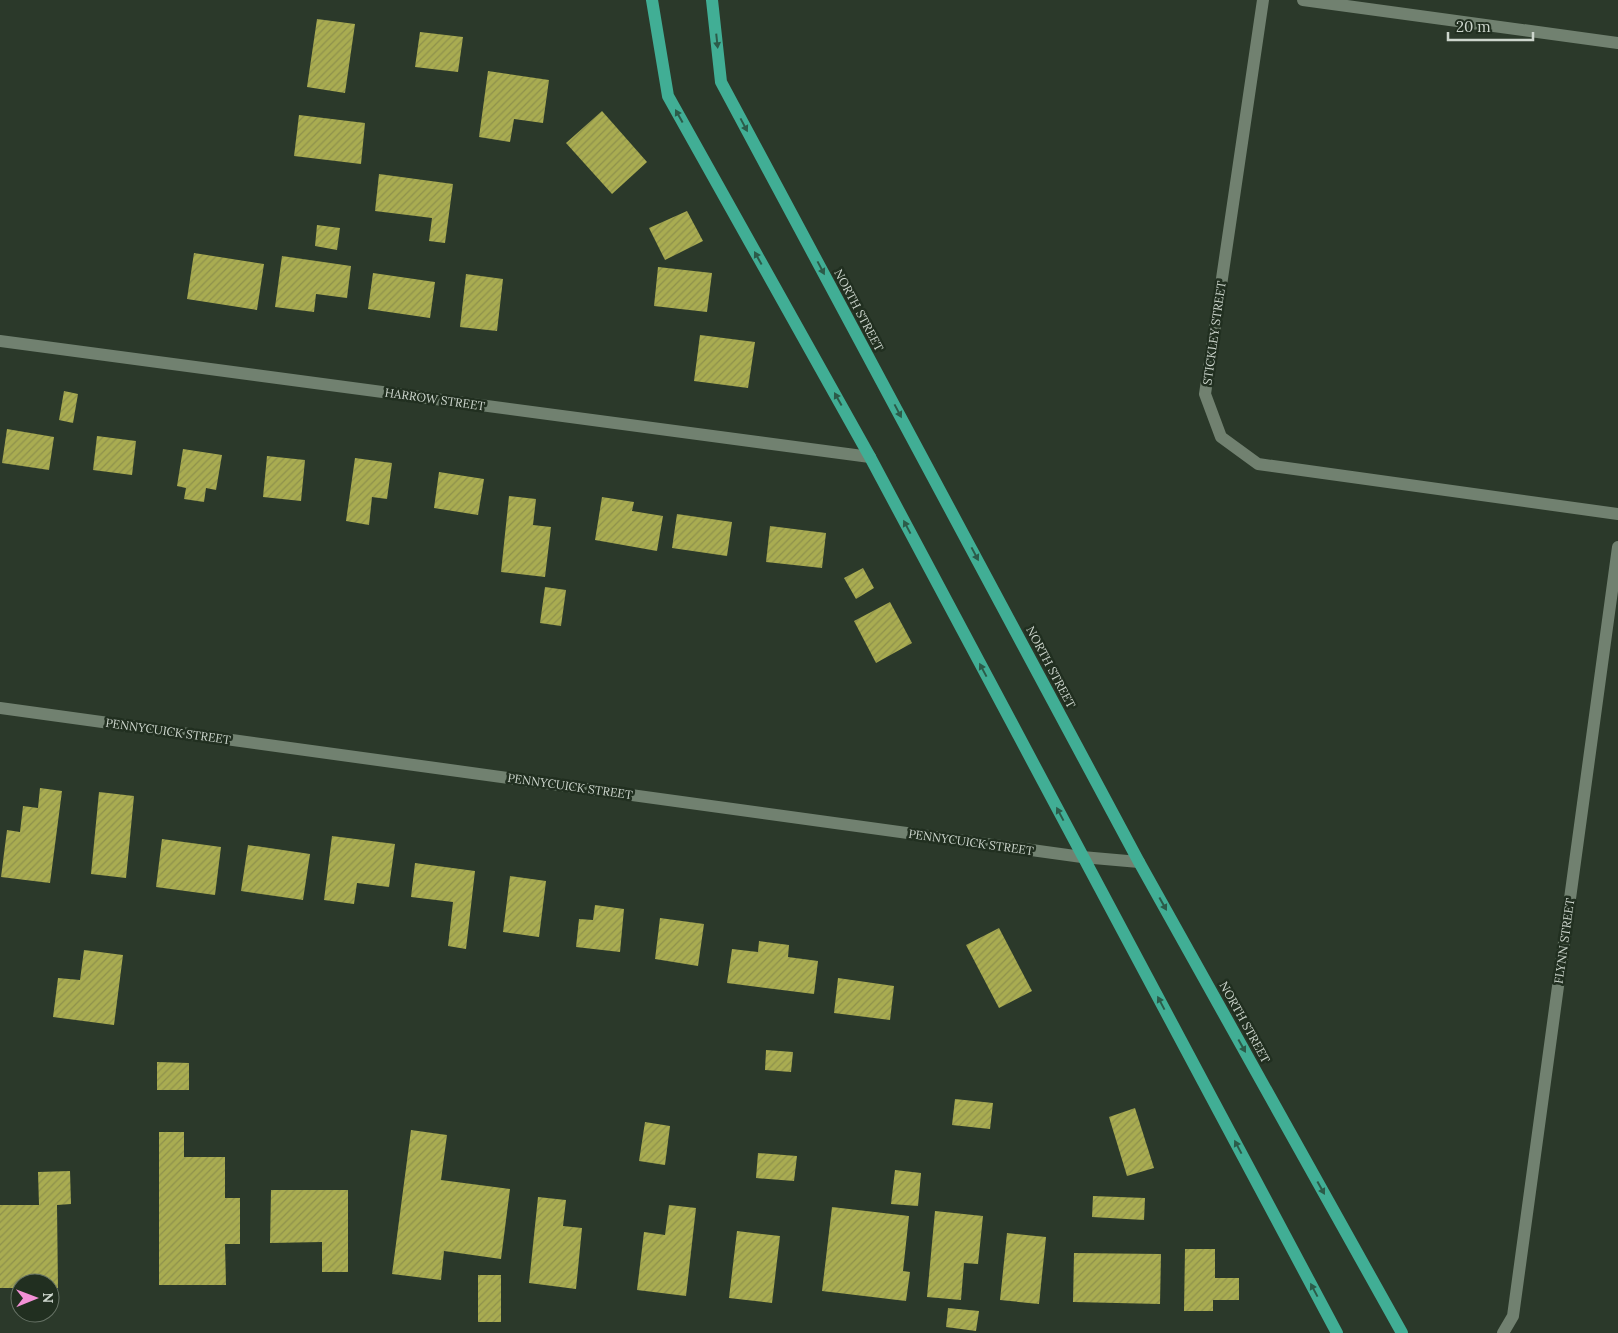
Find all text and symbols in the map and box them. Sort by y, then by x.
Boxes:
scale bar [1448,10,1533,42]
text: 20 m [1456,17,1491,36]
one-way arrow [713,33,721,49]
one-way arrow [675,108,683,123]
one-way arrow [740,118,748,132]
one-way arrow [754,251,763,264]
one-way arrow [817,261,825,275]
street label: NORTH STREET [831,266,887,354]
street label: STICKLEY STREET [1199,280,1229,386]
street label: HARROW STREET [384,385,486,413]
one-way arrow [833,393,842,406]
one-way arrow [894,404,902,419]
one-way arrow [903,520,911,534]
one-way arrow [971,547,979,562]
street label: NORTH STREET [1023,623,1079,711]
one-way arrow [979,663,987,678]
street label: PENNYCUICK STREET [105,715,232,747]
street label: PENNYCUICK STREET [507,770,634,802]
one-way arrow [1055,807,1064,821]
street label: PENNYCUICK STREET [908,826,1035,858]
one-way arrow [1159,897,1167,912]
street label: FLYNN STREET [1551,897,1577,985]
street label: NORTH STREET [1216,979,1274,1066]
one-way arrow [1157,996,1165,1011]
one-way arrow [1238,1039,1247,1053]
one-way arrow [1233,1140,1242,1153]
one-way arrow [1317,1181,1326,1195]
north arrow [10,1273,60,1323]
one-way arrow [1310,1283,1318,1297]
text: N [39,1292,57,1304]

